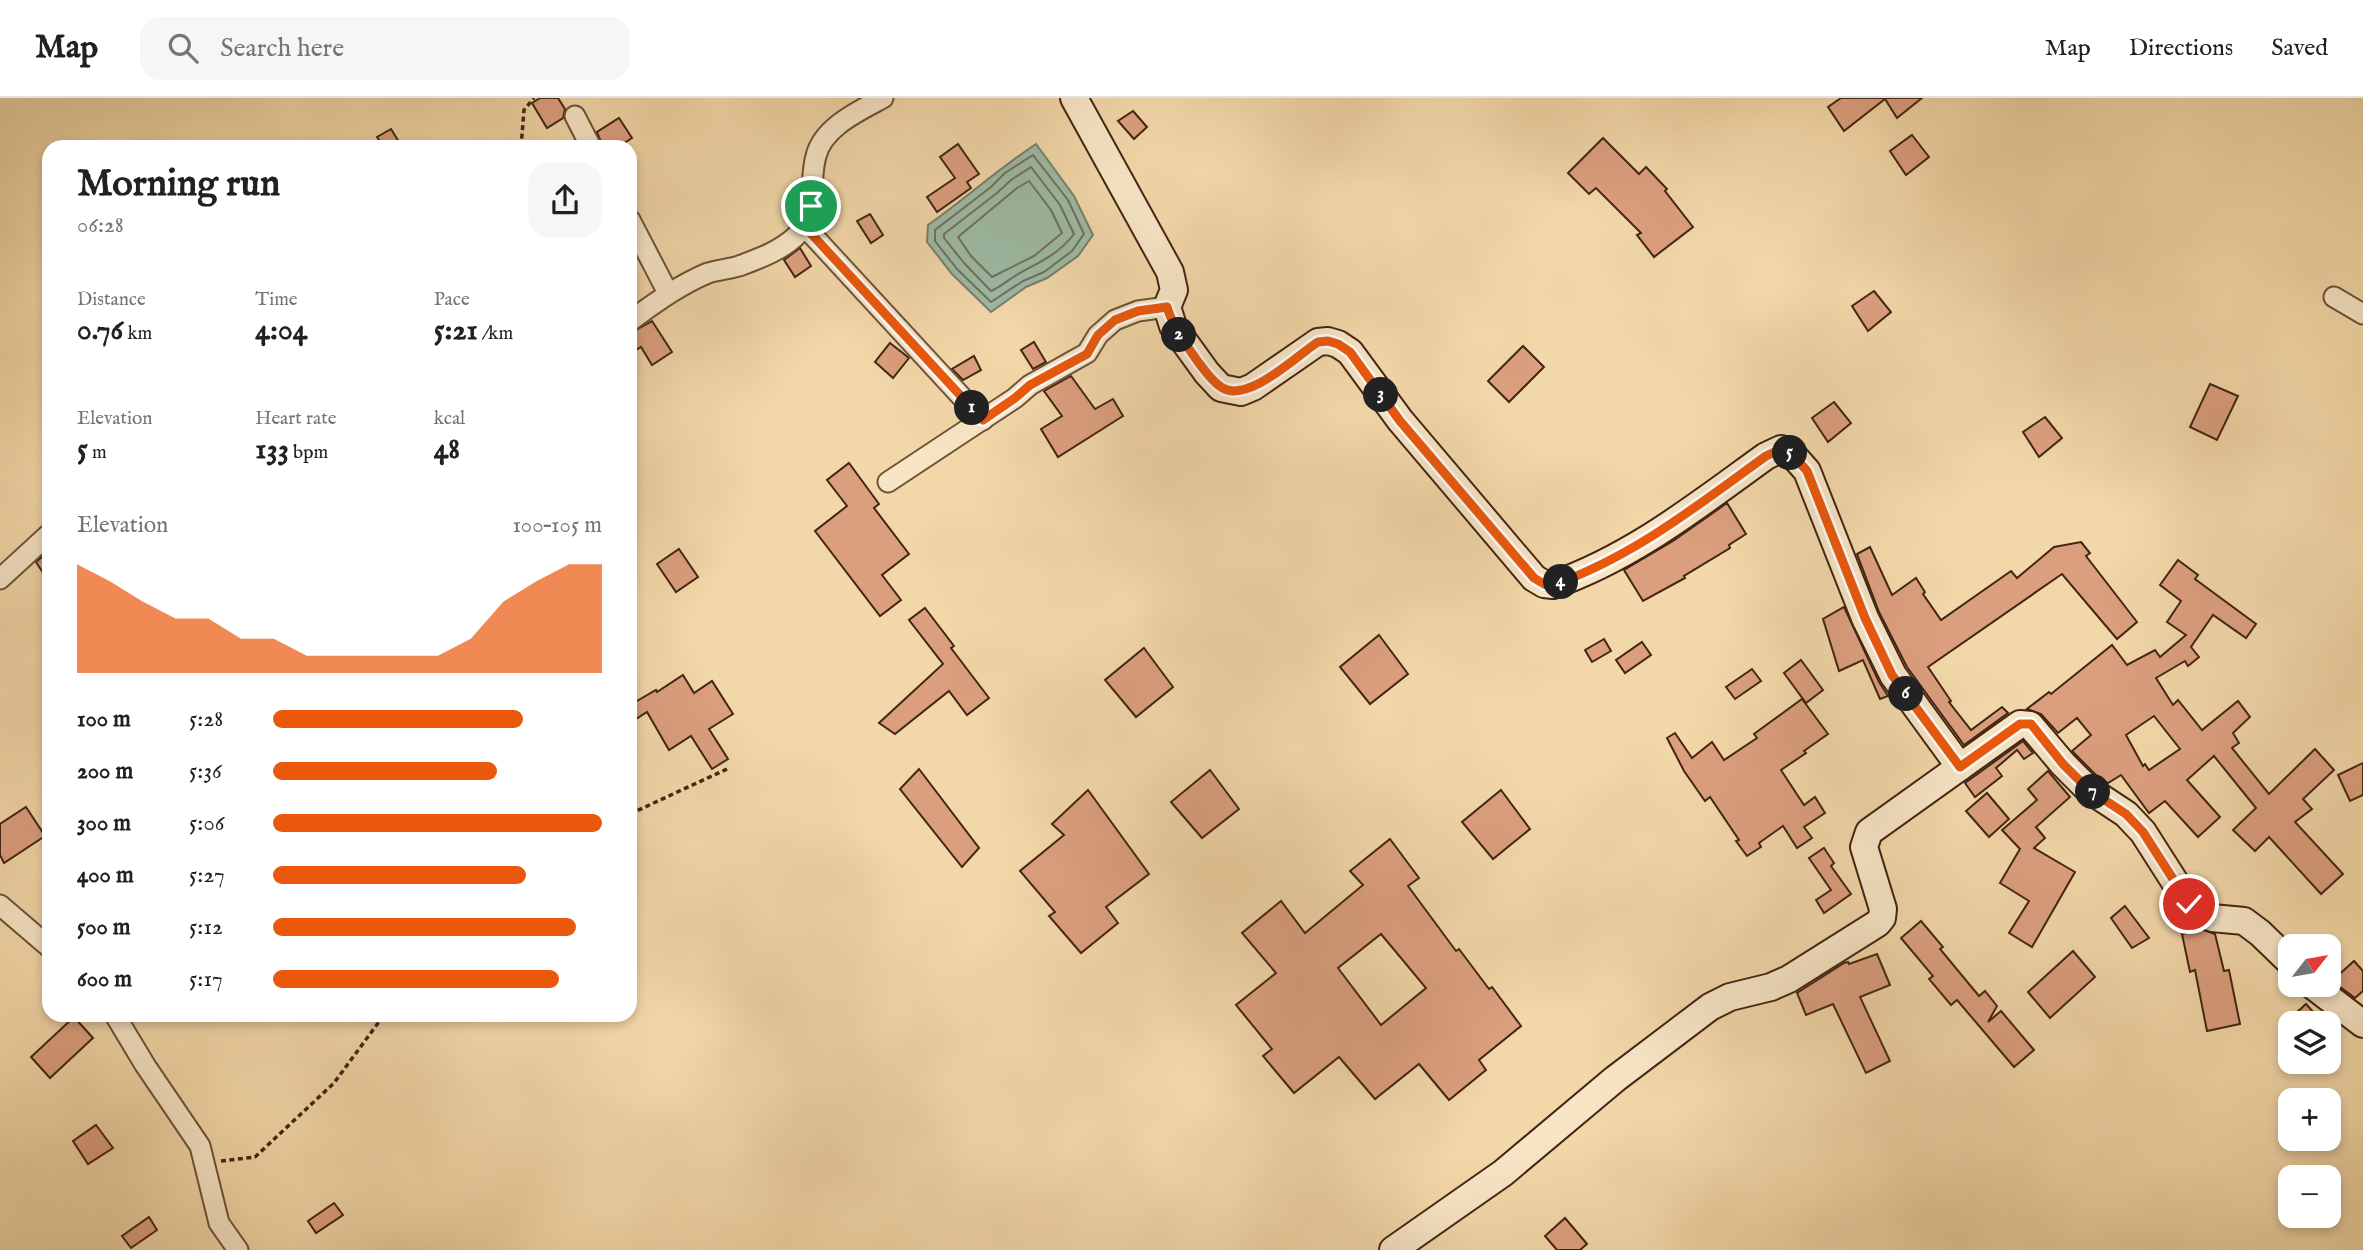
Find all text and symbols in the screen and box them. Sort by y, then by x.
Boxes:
search box [140,17,630,80]
text: Map [35,27,98,69]
icon: search [164,29,202,67]
text: Search here [220,32,344,65]
text: Map [2045,33,2091,64]
text: Directions [2129,33,2233,64]
text: Saved [2271,33,2328,64]
text: Morning run [77,161,280,209]
button: share [528,163,602,237]
pin [781,176,841,236]
icon: arrive [792,187,830,225]
text: 06:28 [77,211,124,240]
text: Distance [77,288,146,312]
text: Time [255,288,298,312]
text: Pace [434,288,470,312]
text: 0.76 [77,312,123,350]
text: 4:04 [255,312,307,350]
text: 5:21 [434,312,478,350]
pin: 2 [1162,317,1196,352]
text: km [123,322,152,346]
text: /km [478,322,513,346]
text: 2 [1174,322,1183,346]
pin: 3 [1364,378,1398,412]
text: 3 [1377,382,1384,406]
pin: 1 [954,390,990,426]
text: 1 [968,395,975,419]
text: Elevation [77,407,152,431]
text: Heart rate [255,407,336,431]
text: kcal [434,407,465,431]
text: 5 [77,431,88,469]
text: 133 [255,431,289,469]
text: 48 [434,431,460,469]
pin: 5 [1772,436,1808,470]
text: 5 [1786,440,1793,464]
text: m [88,441,107,465]
text: bpm [289,441,328,465]
text: Elevation [77,511,168,540]
text: 100–105 m [512,511,602,540]
pin: 4 [1544,564,1578,600]
text: 4 [1556,569,1565,593]
pin: 6 [1888,676,1924,712]
text: 6 [1901,681,1910,705]
text: 100 m [77,705,131,734]
text: 5:28 [189,705,223,734]
text: 200 m [77,757,133,786]
text: 5:36 [189,757,222,786]
pin: 7 [2076,774,2110,810]
text: 7 [2088,779,2097,803]
text: 300 m [77,809,131,838]
text: 5:06 [189,809,224,838]
text: 400 m [77,861,134,890]
text: 5:27 [189,861,225,890]
pin [2159,874,2219,934]
icon: check [2170,885,2208,923]
text: 500 m [77,913,131,942]
text: 5:12 [189,913,223,942]
north arrow [2278,934,2342,998]
map controls [2278,934,2341,1228]
text: 600 m [77,965,132,994]
text: 5:17 [189,965,223,994]
button: layers [2278,1011,2341,1074]
button: + [2278,1088,2341,1151]
button: − [2278,1165,2341,1228]

